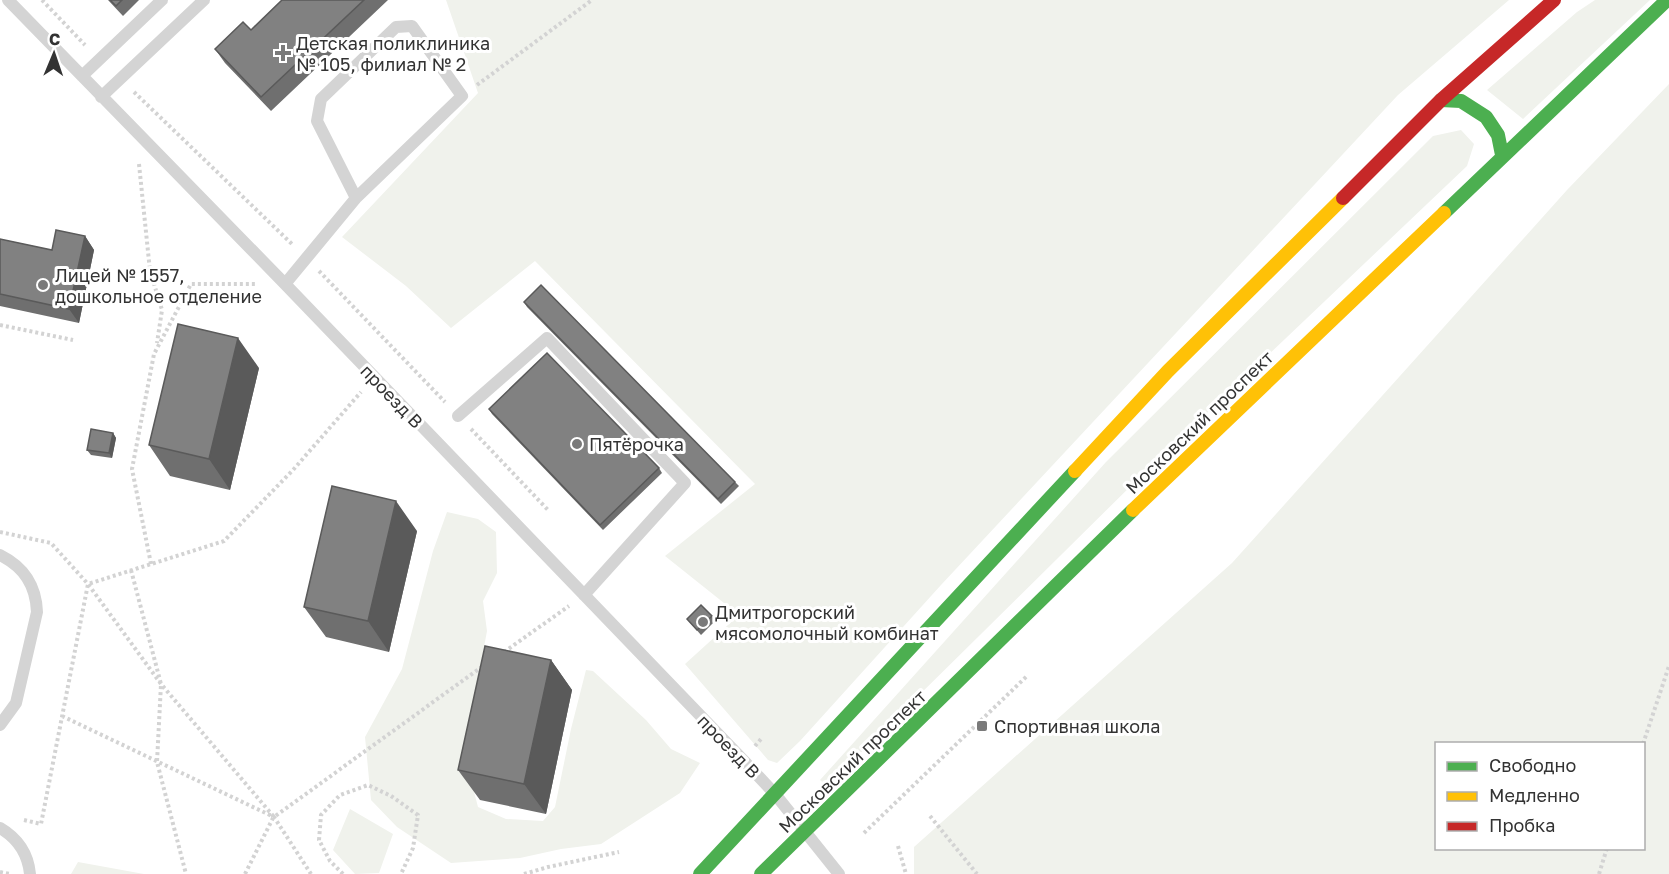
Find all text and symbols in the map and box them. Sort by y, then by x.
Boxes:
north arrow [24,24,84,84]
text: С [48,29,61,49]
place label: Детская поликлиника № 105, филиал № 2 [296,32,490,75]
marker: Детская поликлиника № 105, филиал № 2 [274,44,292,62]
place label: Лицей № 1557, дошкольное отделение [55,264,262,307]
marker: Лицей № 1557, дошкольное отделение [36,278,50,292]
street label: Московский проспект [1121,346,1277,498]
street label: проезд B [356,360,428,432]
place label: Пятёрочка [589,433,684,455]
marker: Пятёрочка [570,437,584,451]
place label: Дмитрогорский мясомолочный комбинат [715,601,939,644]
marker: Дмитрогорский мясомолочный комбинат [696,615,710,629]
street label: Московский проспект [774,685,930,837]
street label: проезд B [693,710,765,782]
place label: Спортивная школа [994,715,1161,737]
marker: Спортивная школа [975,719,989,733]
legend [1435,742,1645,850]
text: Свободно [1489,754,1576,776]
text: Медленно [1489,784,1580,806]
text: Пробка [1489,814,1555,836]

